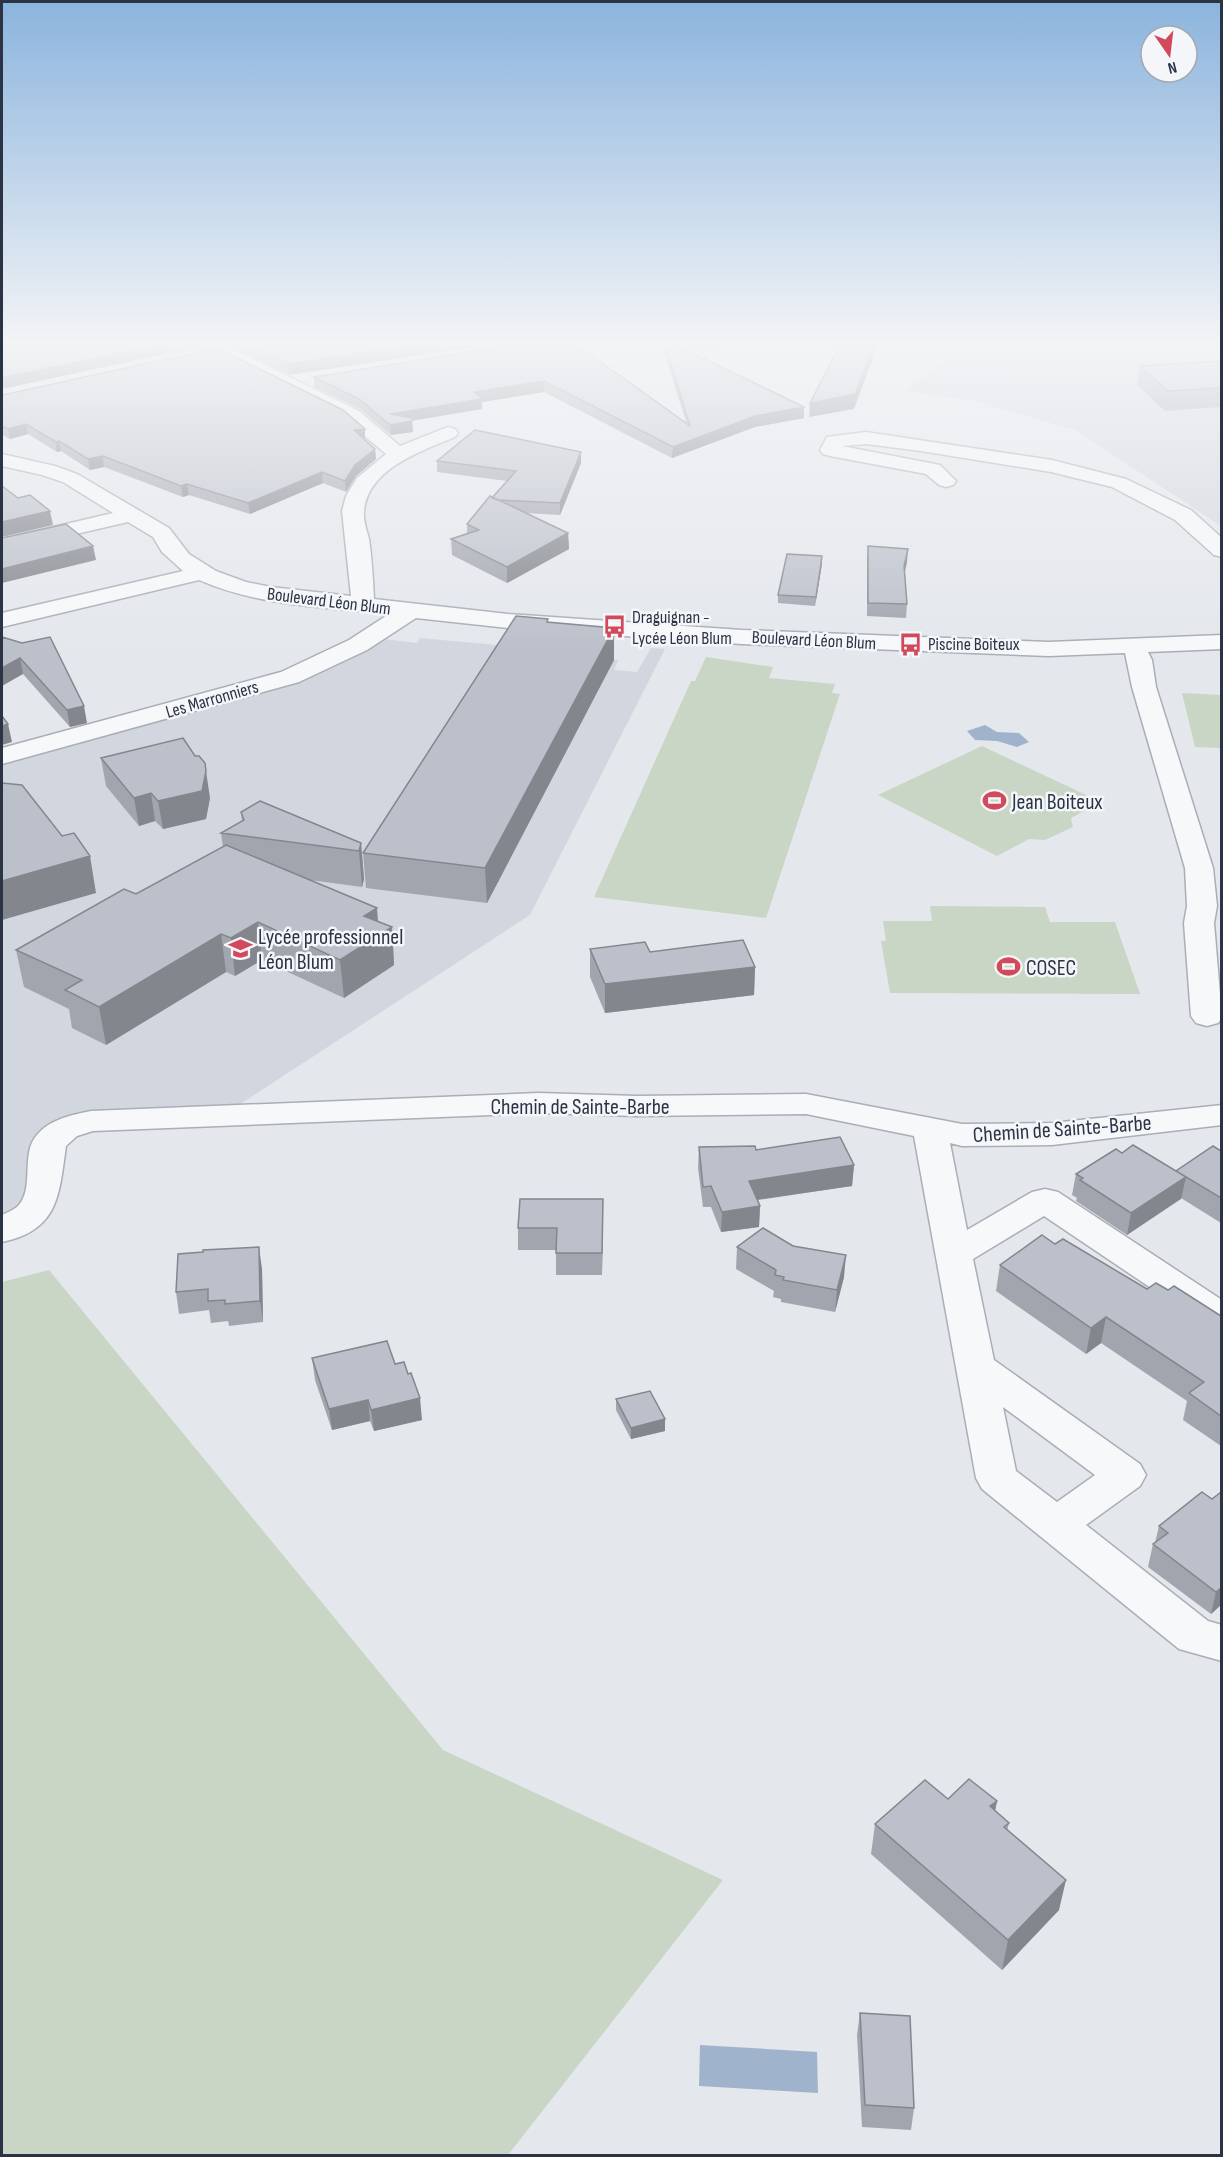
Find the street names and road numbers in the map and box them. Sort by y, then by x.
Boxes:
street label: Boulevard Léon Blum [266,583,392,620]
street label: Boulevard Léon Blum [751,627,877,654]
street label: Les Marronniers [163,676,261,723]
street label: Chemin de Sainte-Barbe [490,1094,670,1121]
street label: Chemin de Sainte-Barbe [972,1110,1152,1149]

